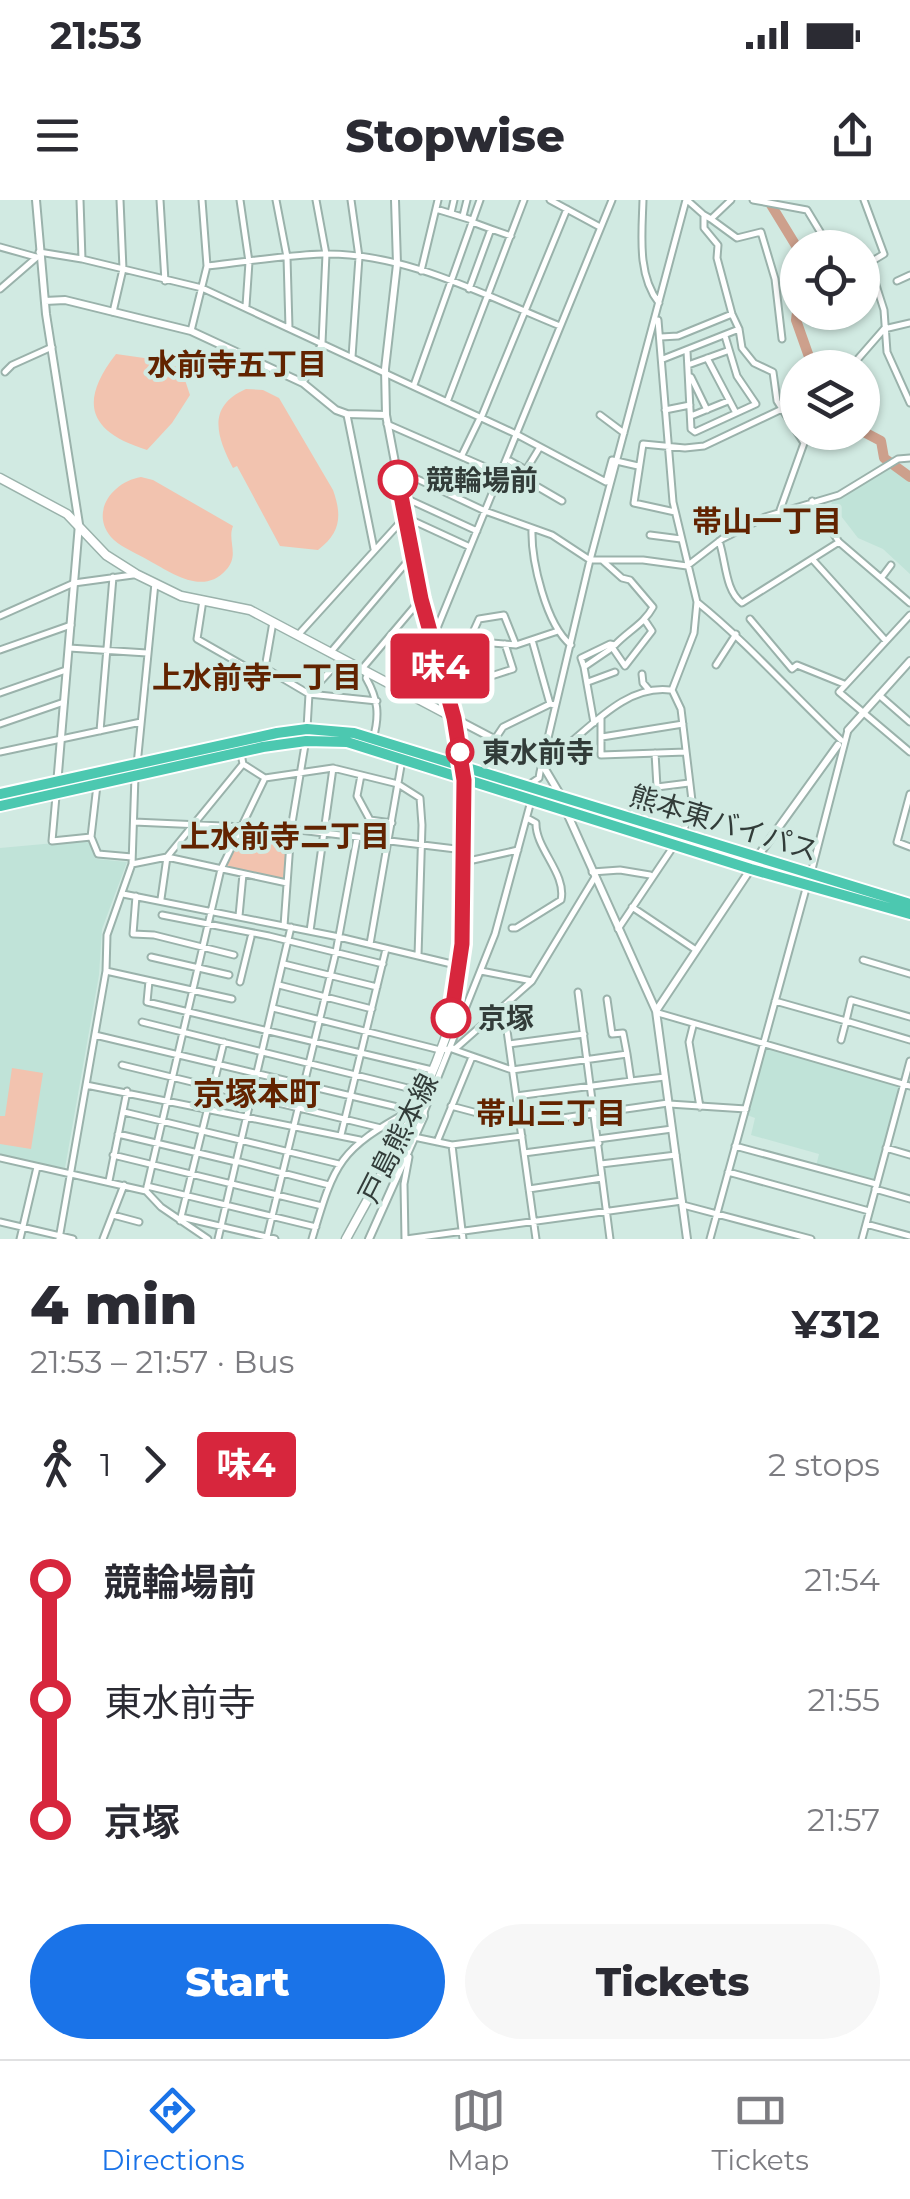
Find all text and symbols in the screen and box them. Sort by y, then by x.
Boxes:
text: 21:53 [50,12,142,59]
icon: menu [30,108,85,163]
text: Stopwise [345,108,565,163]
icon: share [825,108,880,163]
map controls [780,230,880,450]
button: locate [780,230,880,330]
district label: 水前寺五丁目 [147,346,327,383]
button: layers [780,350,880,450]
marker: 競輪場前 [379,461,417,499]
place label: 競輪場前 [426,463,538,497]
district label: 帯山一丁目 [692,503,842,540]
line badge: 味4 [395,634,485,698]
text: 味4 [410,645,470,688]
district label: 上水前寺一丁目 [152,659,362,696]
place label: 東水前寺 [482,735,594,769]
marker: 東水前寺 [447,739,473,765]
street label: 熊本東バイパス [626,778,822,868]
district label: 上水前寺二丁目 [180,818,390,855]
marker: 京塚 [432,999,470,1037]
place label: 京塚 [478,1001,534,1035]
street label: 戸島熊本線 [351,1068,445,1208]
district label: 京塚本町 [193,1074,321,1113]
district label: 帯山三丁目 [476,1095,626,1132]
text: 4 min [30,1271,197,1338]
text: ¥312 [792,1301,880,1348]
text: 21:53 – 21:57 · Bus [30,1342,294,1381]
icon: walk [30,1437,85,1492]
icon: forward [127,1437,182,1492]
text: 味4 [217,1443,276,1486]
text: 1 [100,1445,112,1484]
text: 2 stops [768,1445,880,1484]
text: 競輪場前 [104,1559,256,1606]
text: 21:54 [804,1560,880,1599]
text: 東水前寺 [104,1679,256,1726]
text: 21:55 [807,1680,880,1719]
text: 京塚 [104,1799,180,1846]
text: 21:57 [807,1800,880,1839]
button: Start [30,1924,445,2039]
button: Tickets [465,1924,880,2039]
tab: Directions [101,2083,245,2177]
tab: Map [447,2083,509,2177]
tab: Tickets [712,2083,809,2177]

